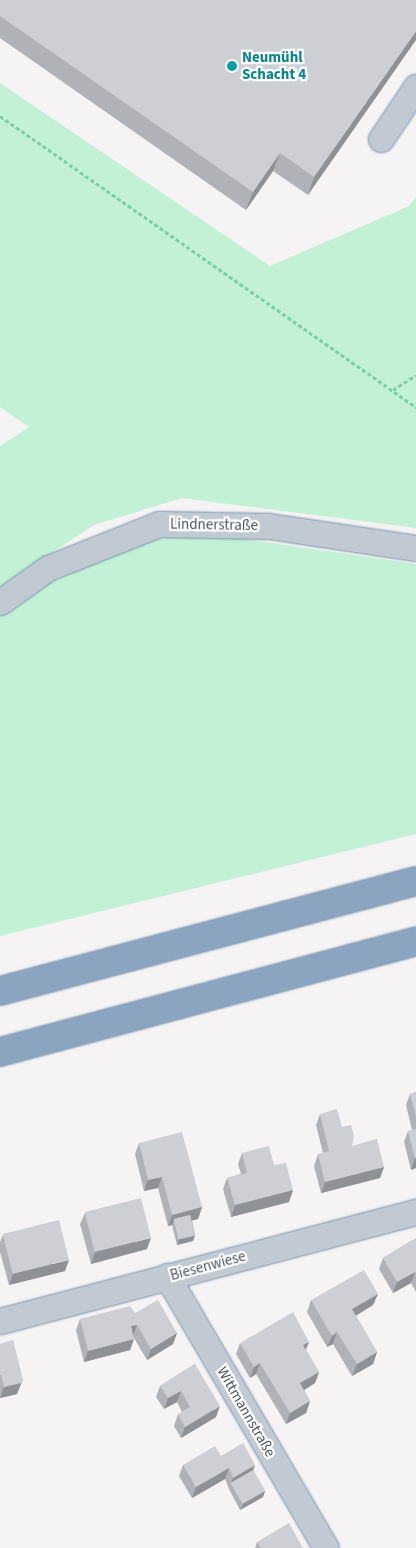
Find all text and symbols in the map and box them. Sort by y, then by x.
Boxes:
place label: Neumühl Schacht 4 [242,48,306,83]
marker: Neumühl Schacht 4 [226,60,238,72]
street label: Lindnerstraße [170,515,258,535]
street label: Biesenwiese [168,1247,248,1285]
street label: Wittmannstraße [213,1364,279,1460]

